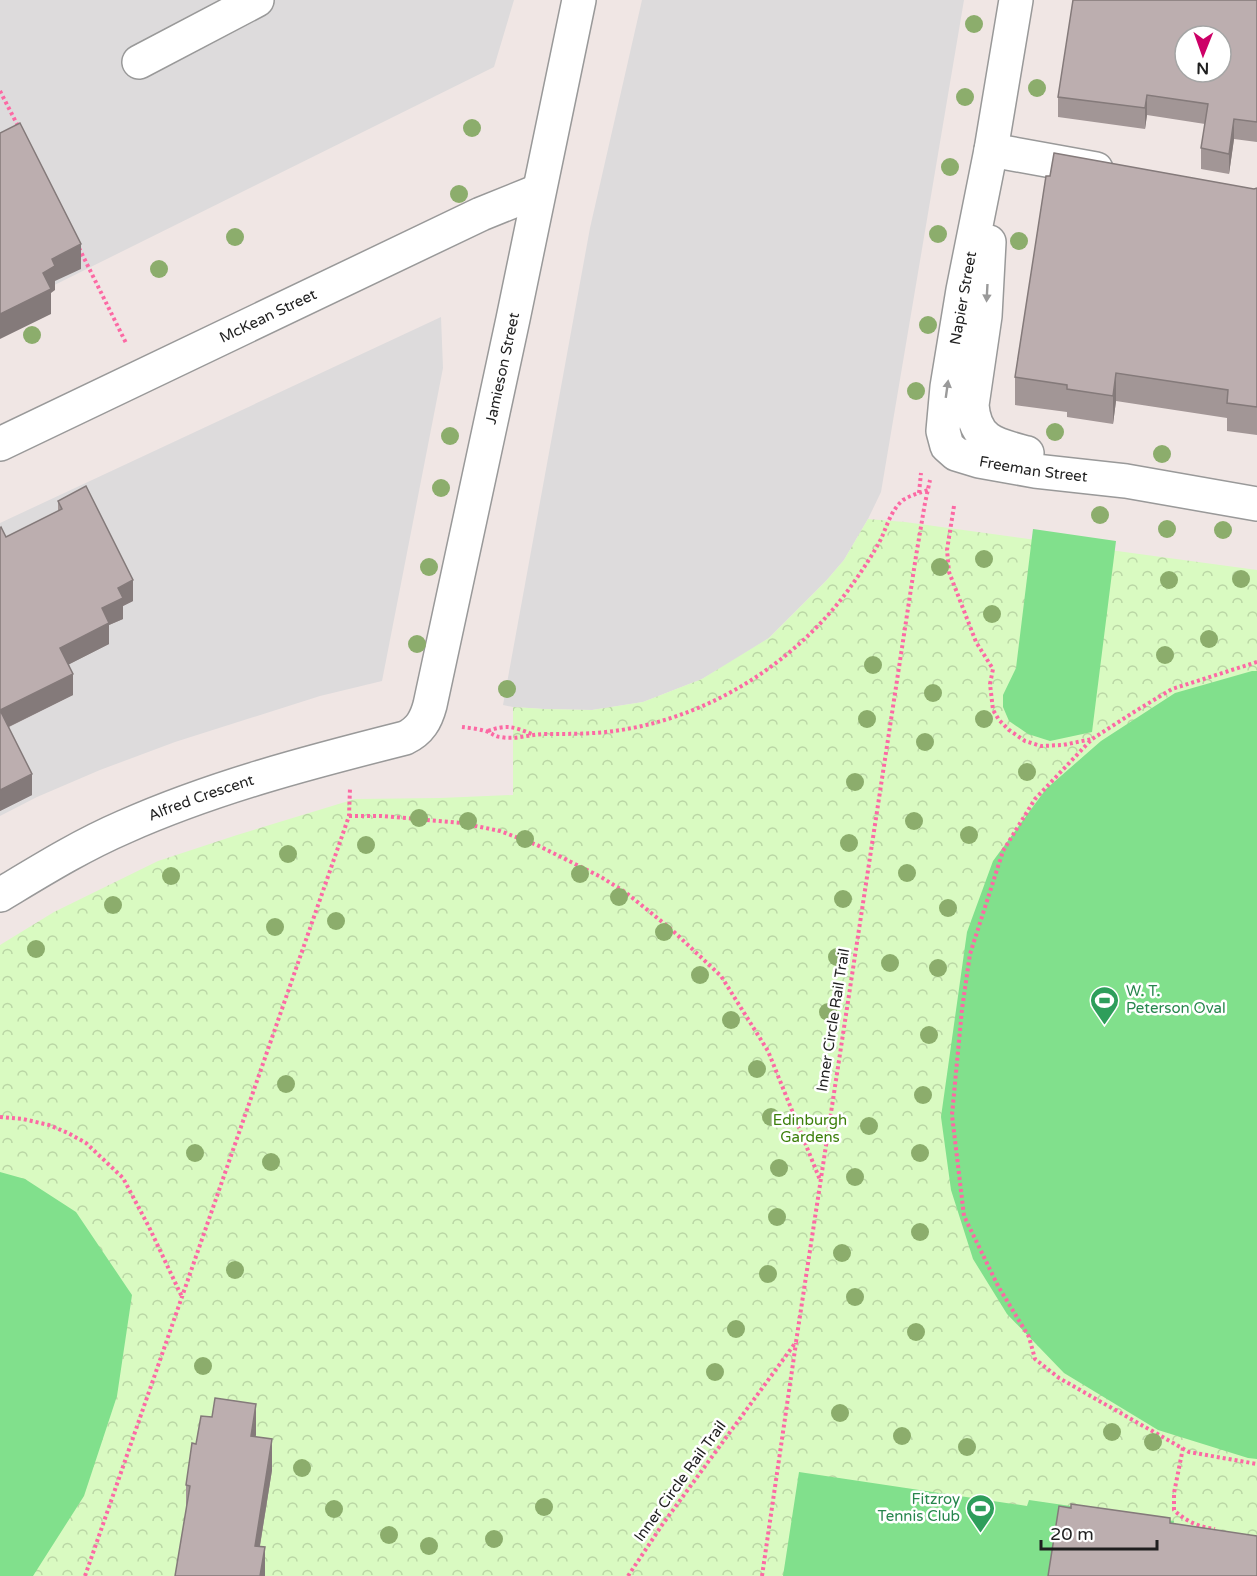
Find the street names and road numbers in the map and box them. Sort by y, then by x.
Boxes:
street label: Napier Street [946,250,980,346]
street label: McKean Street [217,285,320,347]
street label: Jamieson Street [482,311,523,426]
street label: Freeman Street [978,452,1089,486]
street label: Alfred Crescent [146,771,256,825]
street label: Inner Circle Rail Trail [813,947,853,1093]
street label: Inner Circle Rail Trail [630,1417,730,1545]

